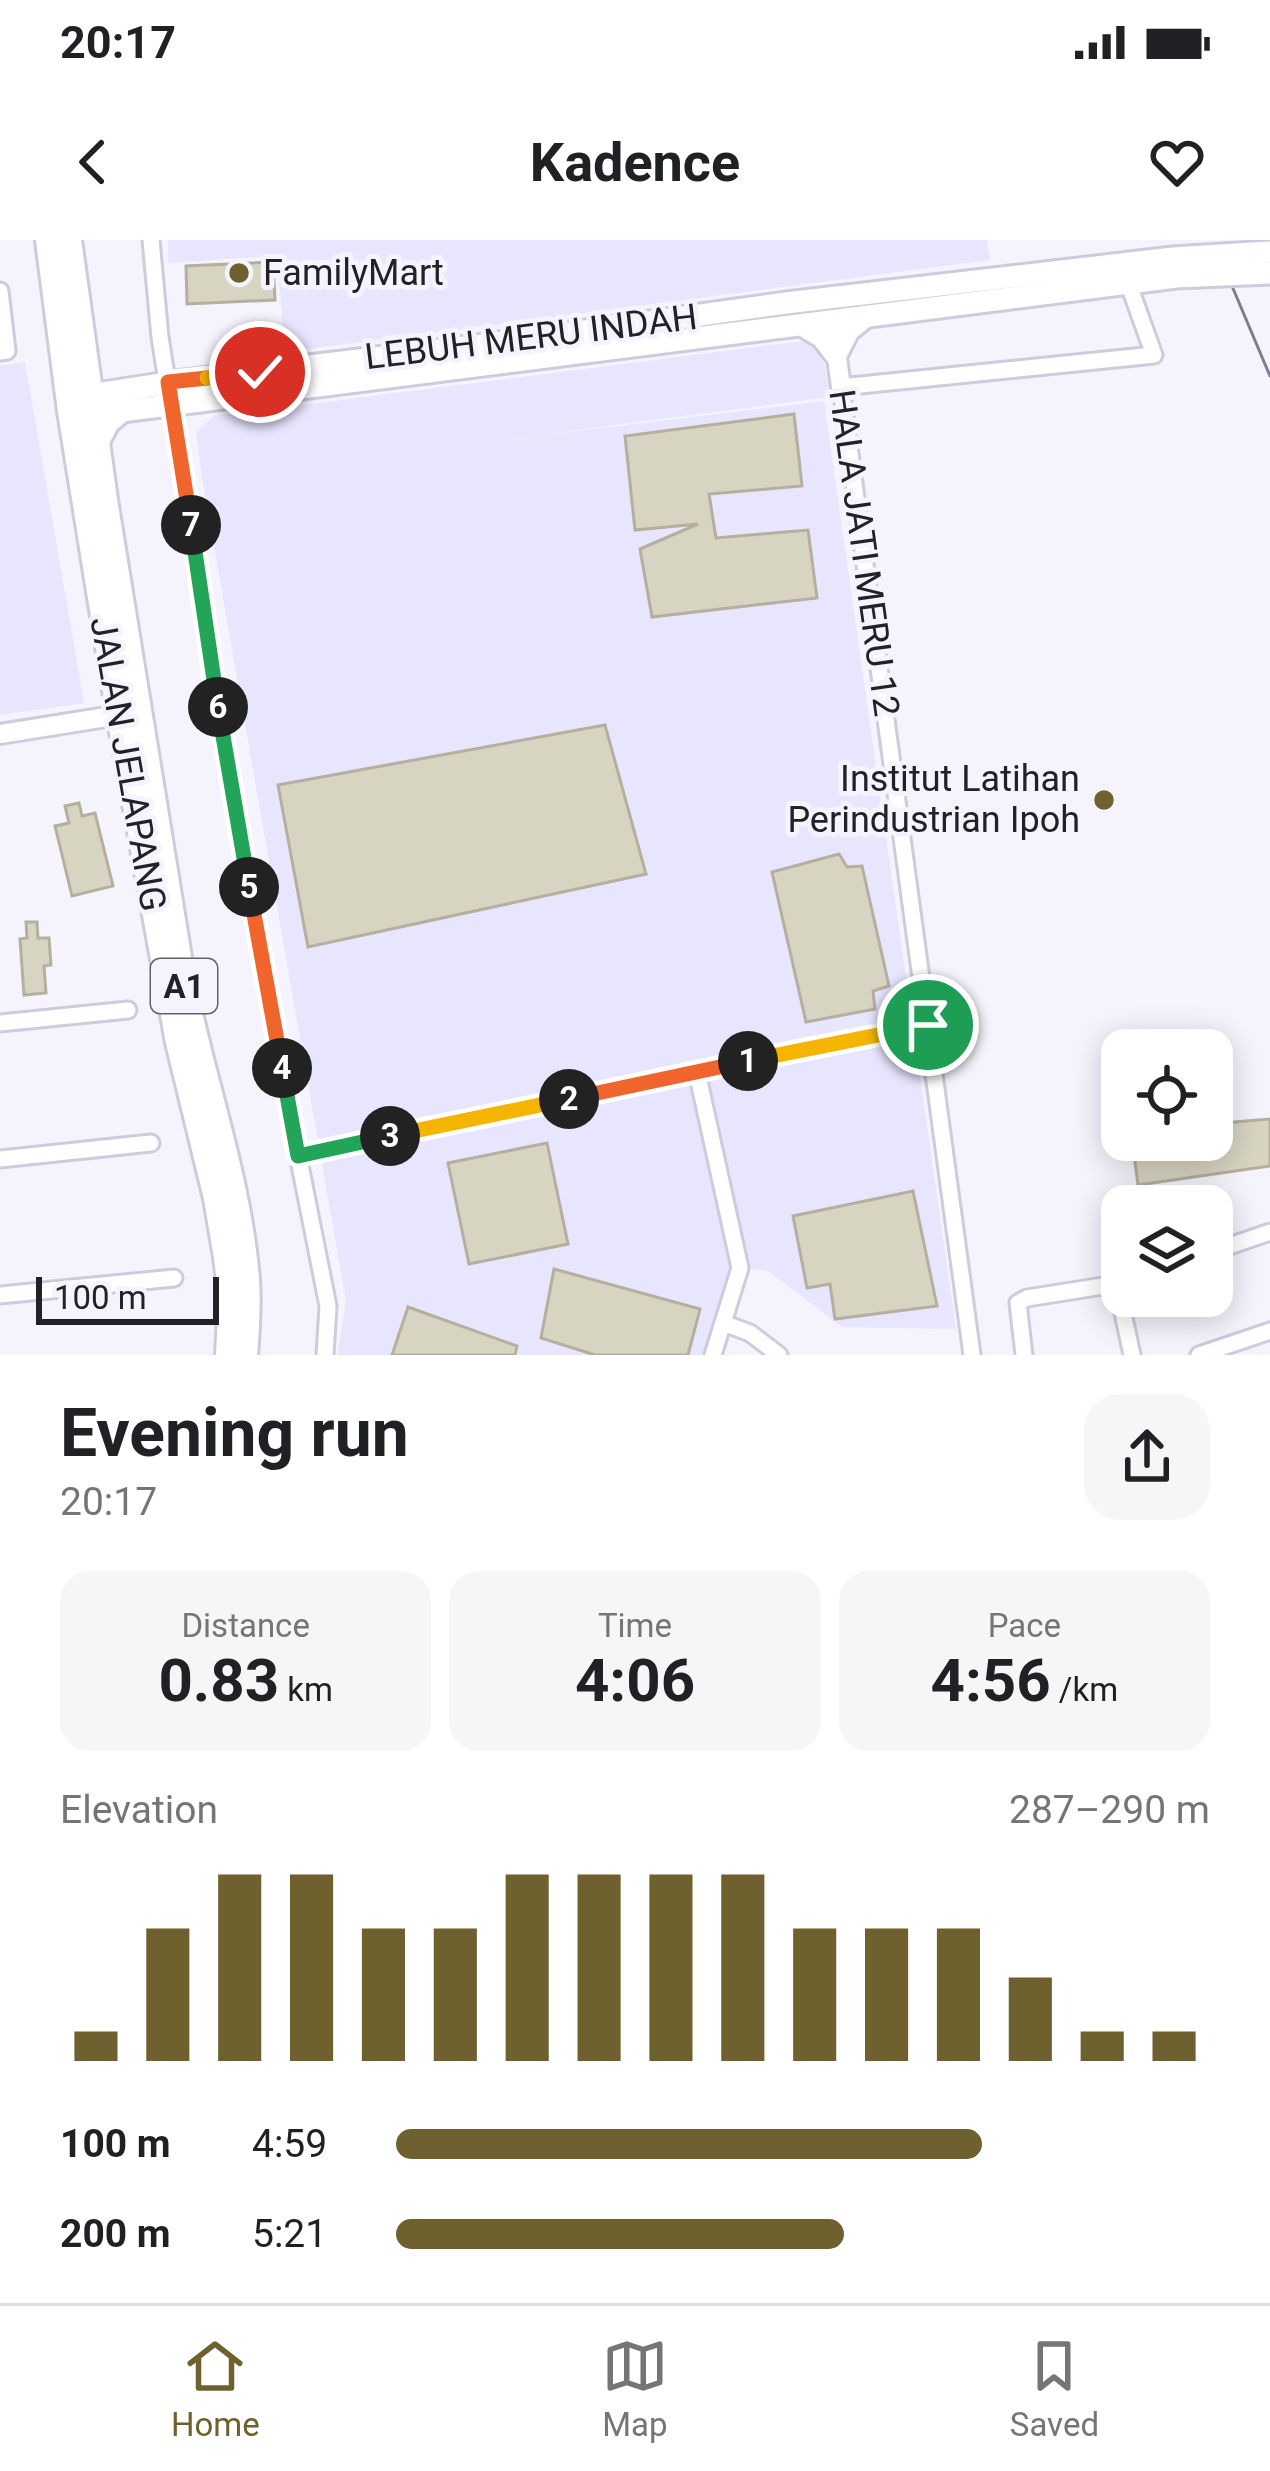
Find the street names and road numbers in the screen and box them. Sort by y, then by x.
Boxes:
street label: LEBUH MERU INDAH [362,296,700,378]
street label: HALA JATI MERU 12 [820,387,908,719]
street label: JALAN JELAPANG [81,613,175,915]
road number: A1 [151,959,217,1013]

